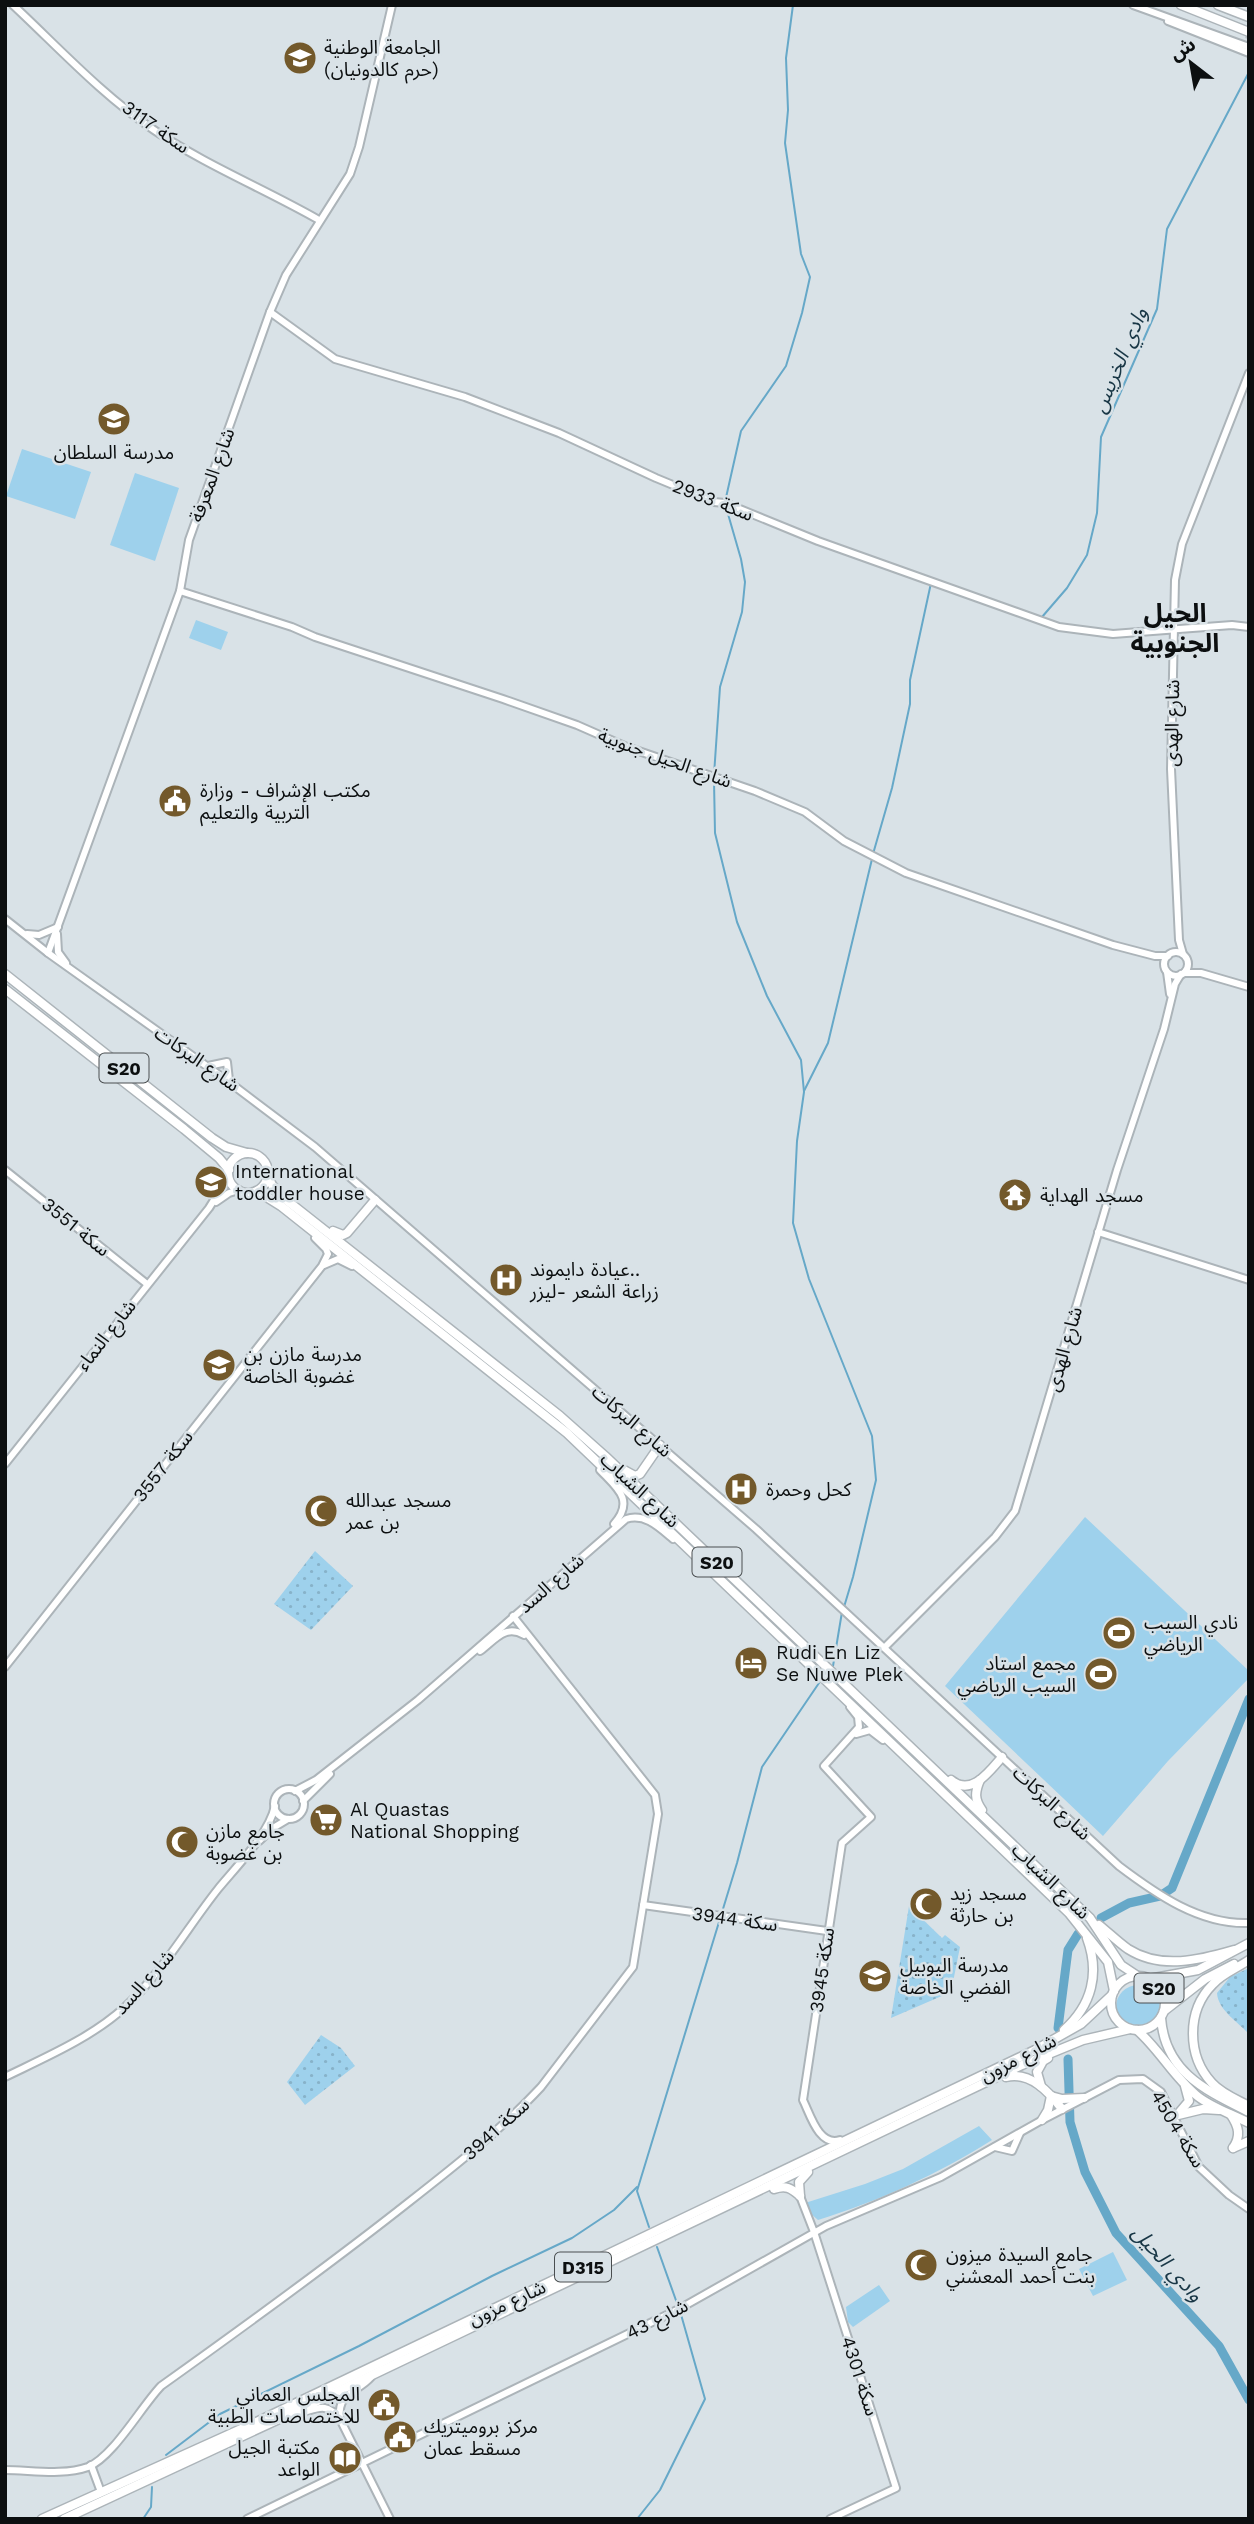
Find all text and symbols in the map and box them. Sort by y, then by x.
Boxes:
north arrow [1156,28,1226,98]
text: ش [1165,32,1200,65]
place label: الجامعة الوطنية (حرم كالدونيان) [324,36,441,84]
school or university icon: الجامعة الوطنية (حرم كالدونيان) [281,39,319,77]
street label: سكة 3117 [118,96,194,158]
water label: وادي الخريس [1086,304,1156,418]
school or university icon: مدرسة السلطان [95,400,133,438]
street label: شارع المعرفة [184,425,242,526]
place label: مدرسة السلطان [54,441,174,464]
street label: سكة 2933 [669,474,757,526]
district label: الحيل الجنوبية [1131,598,1219,658]
street label: شارع الهدى [1160,679,1186,767]
street label: شارع الحيل جنوبية [594,723,735,795]
place label: مكتب الإشراف - وزارة التربية والتعليم [200,779,371,827]
public building icon: مكتب الإشراف - وزارة التربية والتعليم [156,782,194,820]
street label: شارع البركات [149,1021,244,1098]
road number: S20 [100,1054,148,1083]
place label: International toddler house [235,1160,365,1205]
school or university icon: International toddler house [192,1163,230,1201]
temple icon: مسجد الهداية [996,1176,1034,1214]
place label: مسجد الهداية [1040,1184,1143,1207]
street label: سكة 3551 [37,1193,115,1261]
place label: عيادة دايموند.. زراعة الشعر -ليزر [529,1258,659,1303]
hospital icon: عيادة دايموند.. زراعة الشعر -ليزر [487,1261,525,1299]
street label: شارع النماء [71,1295,142,1376]
street label: شارع الهدى [1041,1304,1089,1395]
place label: مدرسة مازن بن غضوبة الخاصة [244,1343,362,1388]
school or university icon: مدرسة مازن بن غضوبة الخاصة [200,1346,238,1384]
street label: شارع البركات [586,1380,677,1463]
street label: سكة 3557 [128,1426,198,1506]
street label: شارع الشباب [594,1447,684,1534]
hospital icon: كحل وحمرة [722,1470,760,1508]
place label: كحل وحمرة [766,1478,853,1501]
place label: مسجد عبدالله بن عمر [345,1489,451,1534]
mosque icon: مسجد عبدالله بن عمر [302,1492,340,1530]
street label: شارع السد [514,1548,590,1619]
road number: S20 [692,1548,742,1576]
place label: نادي السيب الرياضي [1144,1611,1238,1659]
sports icon: نادي السيب الرياضي [1100,1614,1138,1652]
place label: Rudi En Liz Se Nuwe Plek [776,1641,904,1686]
hotel icon: Rudi En Liz Se Nuwe Plek [732,1644,770,1682]
place label: مجمع استاد السيب الرياضي [957,1652,1076,1700]
sports icon: مجمع استاد السيب الرياضي [1082,1655,1120,1693]
street label: شارع البركات [1007,1761,1096,1846]
place label: Al Quastas National Shopping [350,1798,520,1843]
supermarket icon: Al Quastas National Shopping [307,1801,345,1839]
place label: جامع مازن بن غضوبة [206,1820,285,1865]
mosque icon: جامع مازن بن غضوبة [163,1823,201,1861]
street label: شارع الشباب [1006,1838,1095,1925]
place label: مسجد زيد بن حارثة [950,1882,1027,1927]
mosque icon: مسجد زيد بن حارثة [907,1885,945,1923]
street label: سكة 3944 [691,1902,779,1936]
street label: سكة 3945 [805,1926,839,2014]
street label: شارع السد [109,1945,181,2020]
place label: مدرسة اليوبيل الفضي الخاصة [900,1954,1011,2002]
school or university icon: مدرسة اليوبيل الفضي الخاصة [856,1957,894,1995]
road number: S20 [1134,1974,1184,2002]
street label: شارع مزون [976,2029,1061,2089]
street label: سكة 4504 [1146,2086,1210,2172]
street label: سكة 3941 [458,2093,534,2165]
water label: وادي الحيل [1124,2220,1209,2309]
place label: جامع السيدة ميزون بنت أحمد المعشني [946,2243,1095,2291]
mosque icon: جامع السيدة ميزون بنت أحمد المعشني [902,2246,940,2284]
road number: D315 [555,2252,611,2281]
street label: شارع مزون [465,2275,550,2333]
street label: شارع 43 [622,2294,693,2346]
street label: سكة 4301 [836,2333,884,2419]
place label: المجلس العماني للاختصاصات الطبية [208,2383,360,2428]
public building icon: المجلس العماني للاختصاصات الطبية [365,2386,403,2424]
place label: مركز بروميتريك مسقط عمان [424,2415,538,2460]
public building icon: مركز بروميتريك مسقط عمان [381,2418,419,2456]
place label: مكتبة الجيل الواعد [229,2436,320,2481]
library icon: مكتبة الجيل الواعد [326,2439,364,2477]

